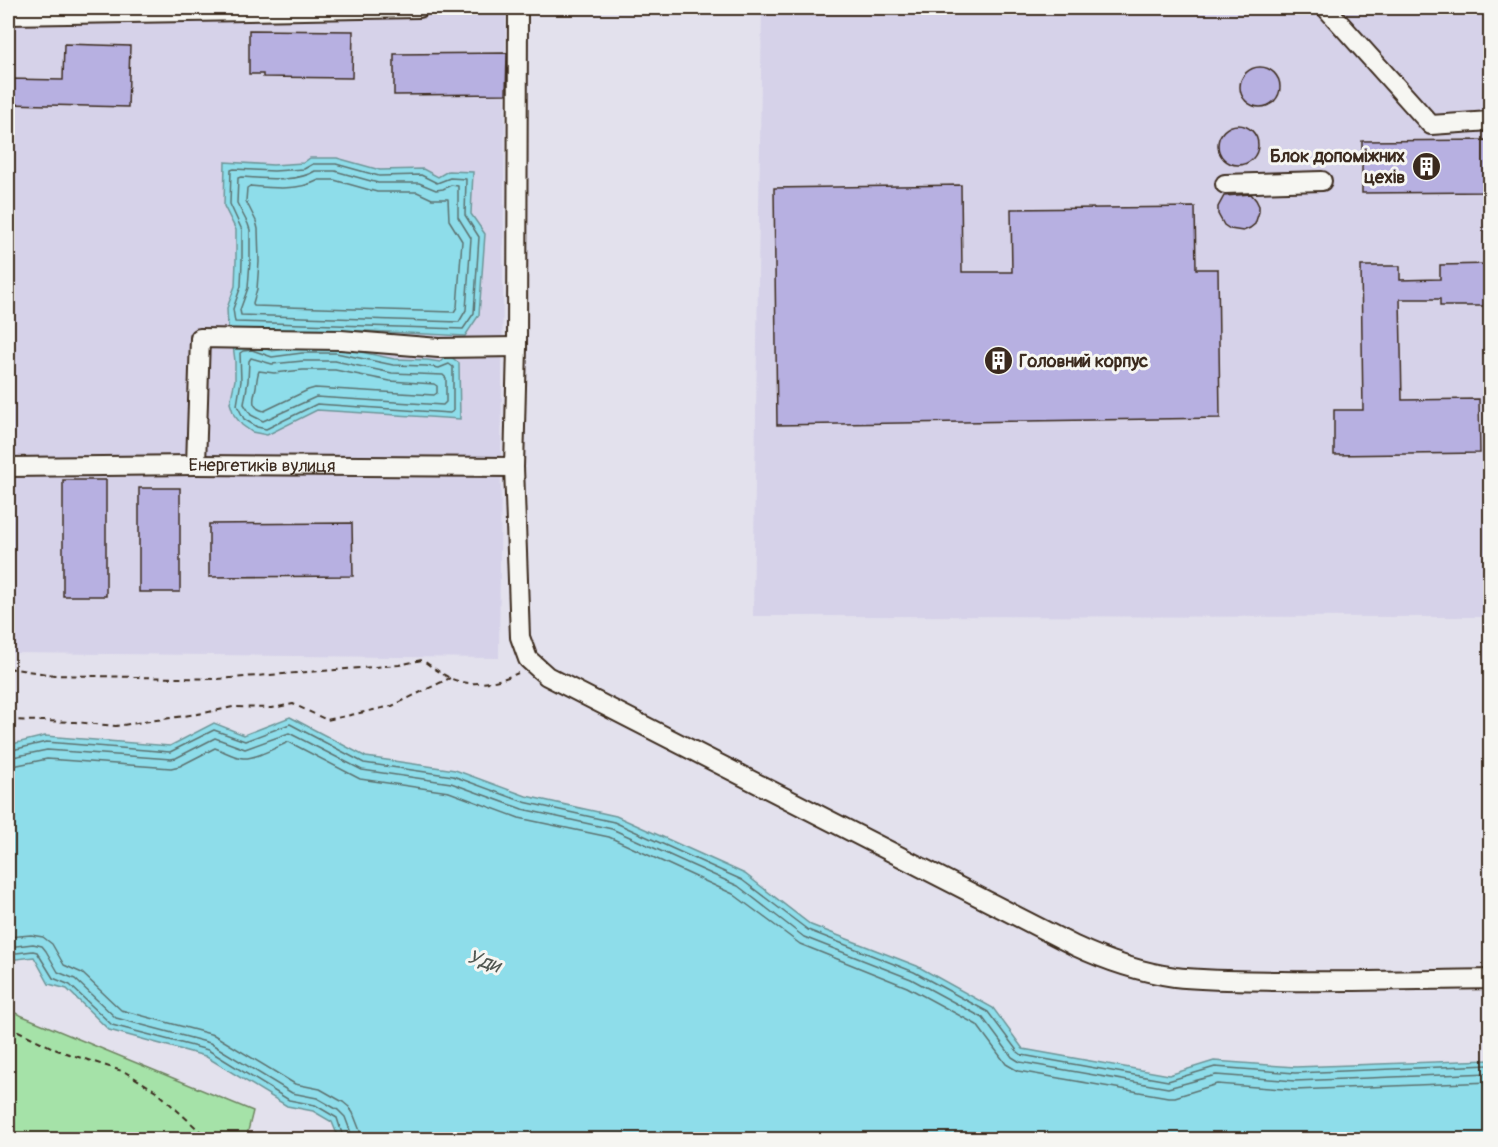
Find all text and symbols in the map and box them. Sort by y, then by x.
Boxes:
place label: Блок допоміжних цехів [1270,145,1405,189]
building icon: Блок допоміжних цехів [1410,150,1442,182]
building icon: Головний корпус [982,345,1014,377]
place label: Головний корпус [1019,350,1148,373]
street label: Енергетиків вулиця [188,453,335,477]
water label: Уди [464,944,506,979]

